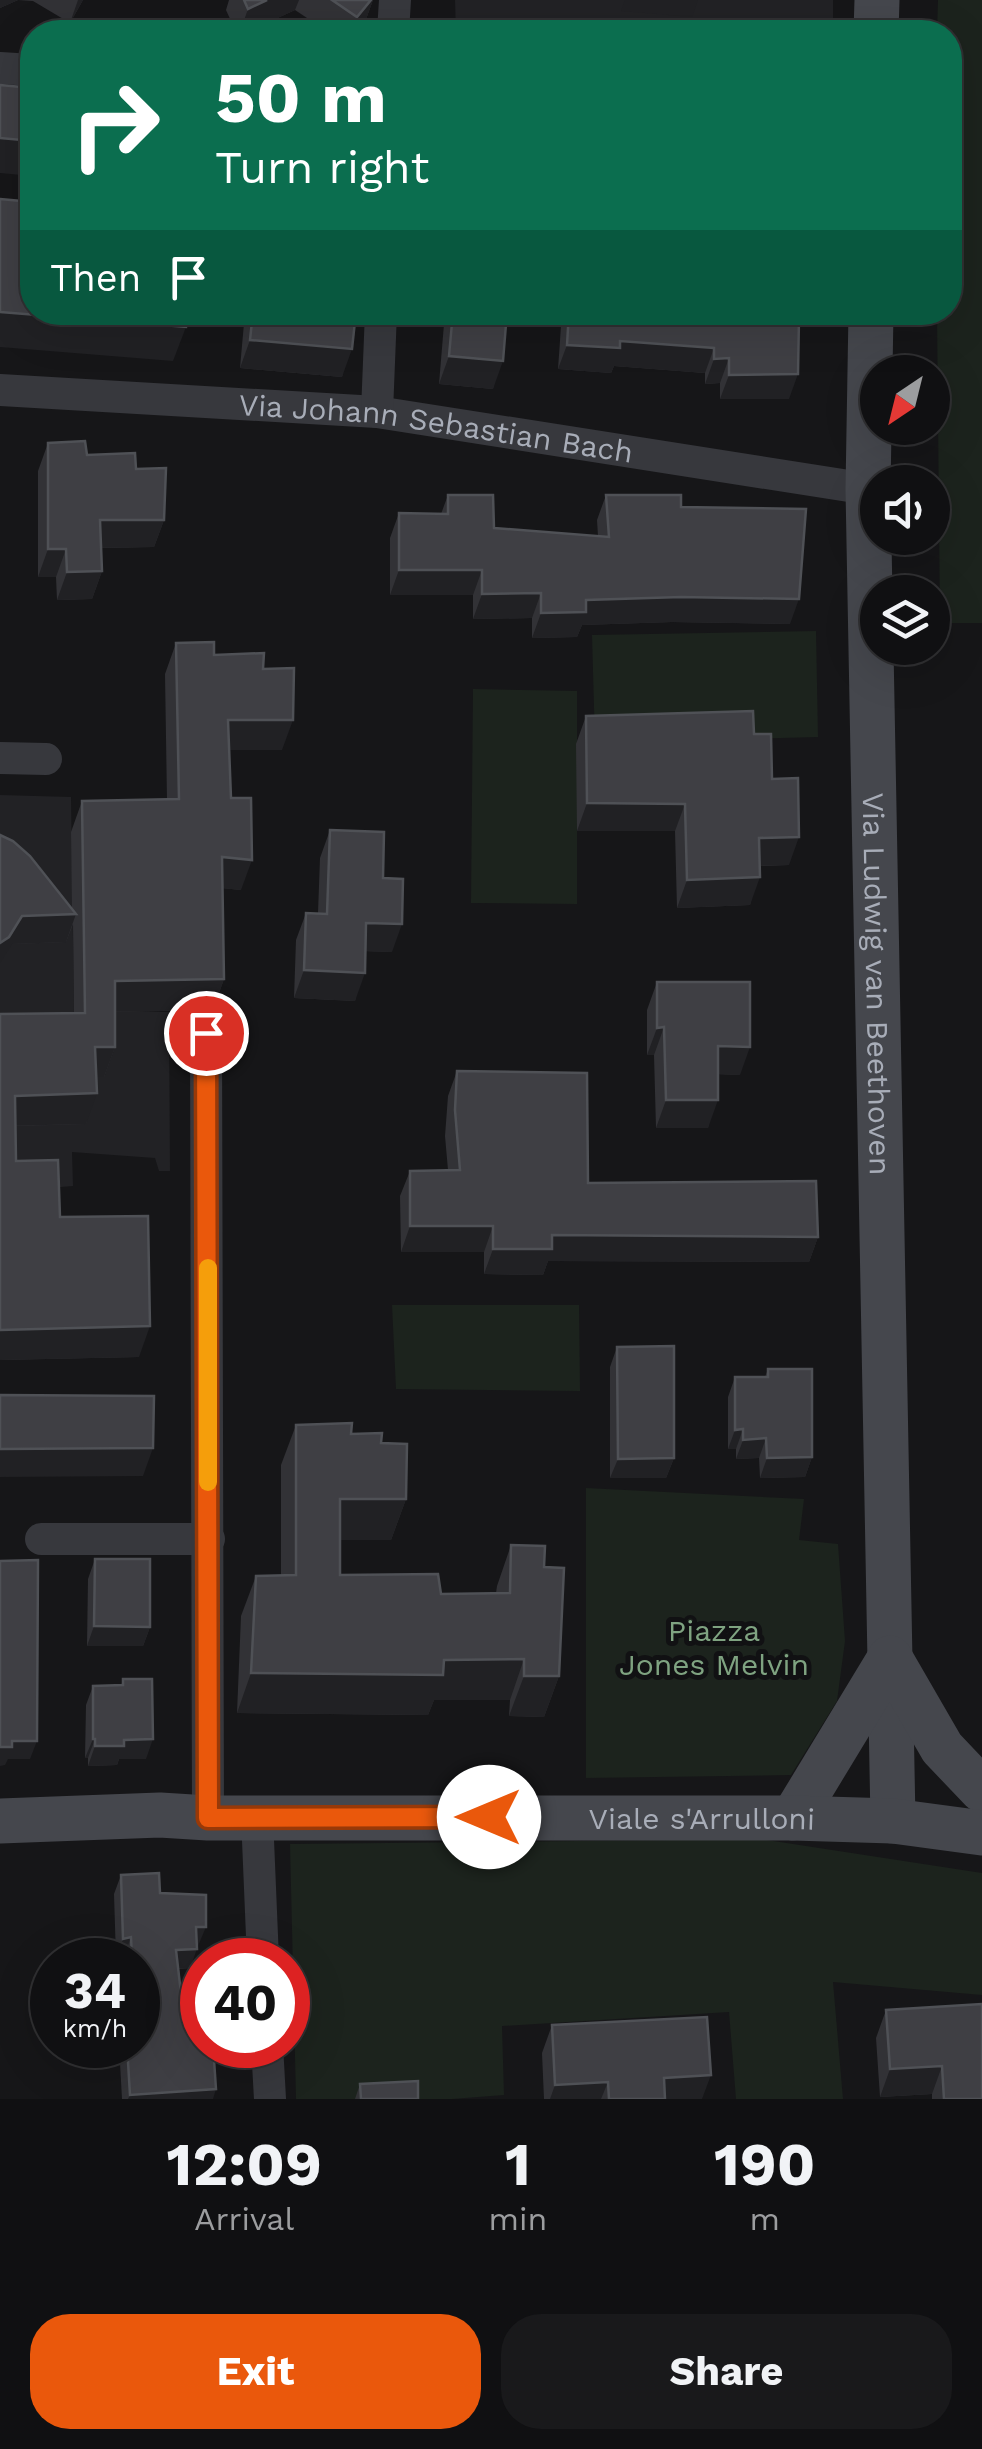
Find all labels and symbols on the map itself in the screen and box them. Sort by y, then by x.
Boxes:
north arrow [860,355,950,445]
street label: Via Johann Sebastian Bach [238,386,636,469]
street label: Via Ludwig van Beethoven [856,792,898,1176]
pin [164,991,249,1076]
park label: Piazza Jones Melvin [619,1613,809,1682]
position arrow [437,1765,541,1869]
street label: Viale s'Arrulloni [589,1800,816,1836]
speed limit sign: 40 [180,1938,310,2068]

